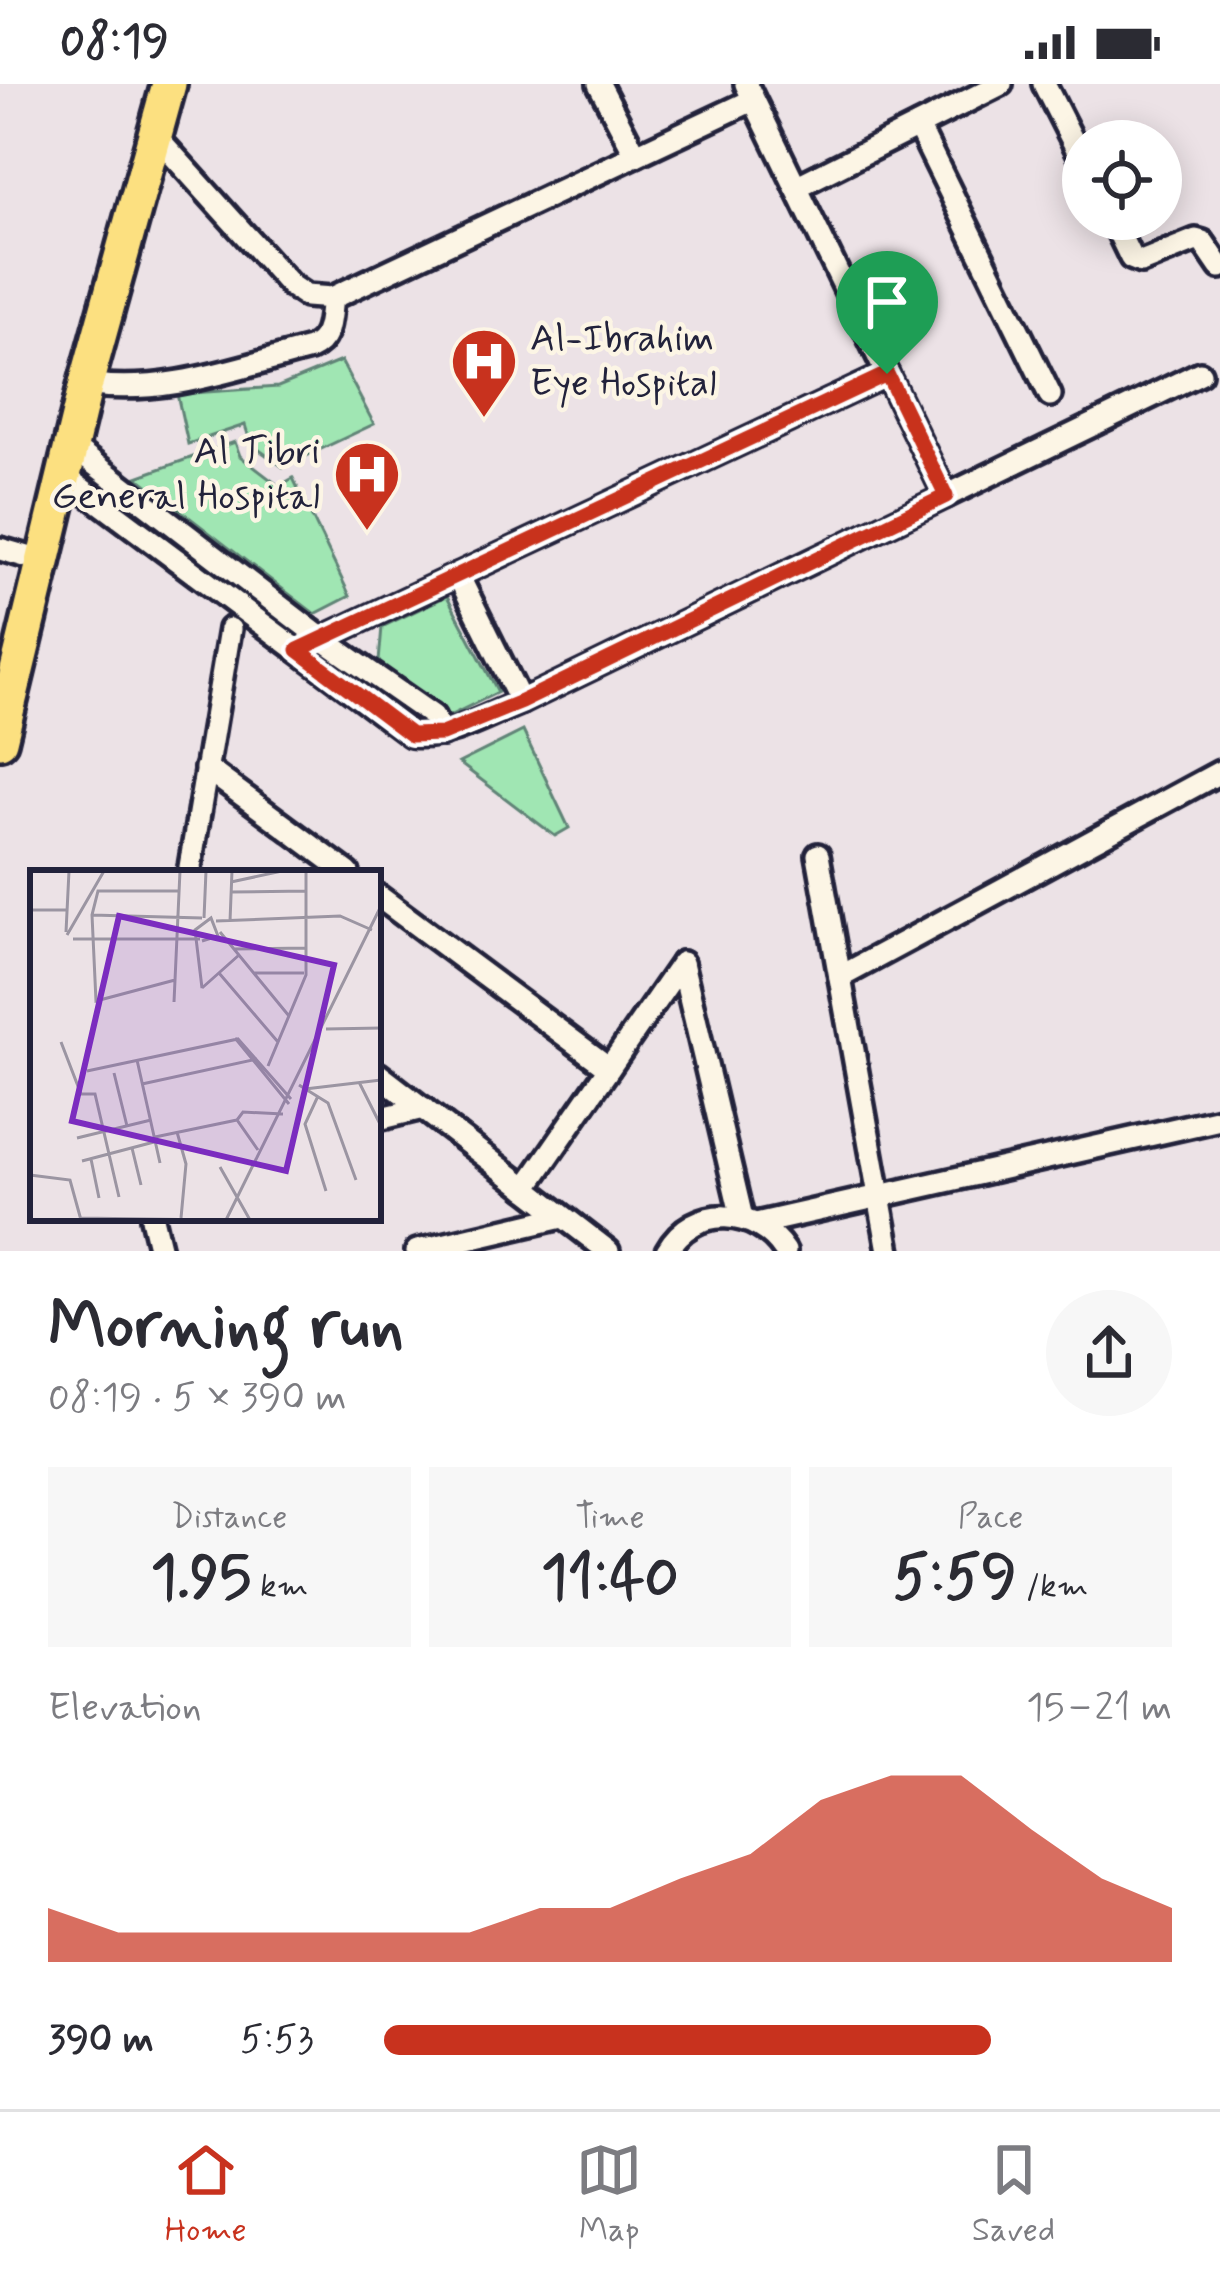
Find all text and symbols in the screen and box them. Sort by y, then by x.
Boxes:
text: 08:19 [60,13,169,72]
map controls [1062,120,1182,240]
button: locate [1062,120,1182,240]
pin [836,251,938,374]
icon: arrive [854,269,920,335]
place label: Al-Ibrahim Eye Hospital [530,314,717,410]
hospital icon: Al-Ibrahim Eye Hospital [449,326,519,420]
place label: Al Tibri General Hospital [51,427,320,523]
hospital icon: Al Tibri General Hospital [332,439,402,533]
inset map [30,870,381,1221]
text: Morning run [48,1285,404,1371]
button: share [1046,1290,1172,1416]
text: 08:19 · 5 × 390 m [48,1373,346,1424]
text: Distance [171,1496,287,1540]
text: Time [575,1496,645,1540]
text: Pace [958,1496,1023,1540]
text: 1.95 [150,1540,251,1619]
text: 11:40 [541,1540,679,1619]
text: 5:59 [893,1540,1017,1619]
text: km [251,1565,308,1609]
text: /km [1017,1565,1088,1609]
text: Elevation [48,1683,202,1734]
text: 15–21 m [1026,1683,1172,1734]
text: 390 m [48,2015,154,2066]
text: 5:53 [240,2015,314,2066]
tab: Home [165,2137,247,2253]
tab: Map [576,2137,642,2253]
tab: Saved [972,2137,1055,2253]

